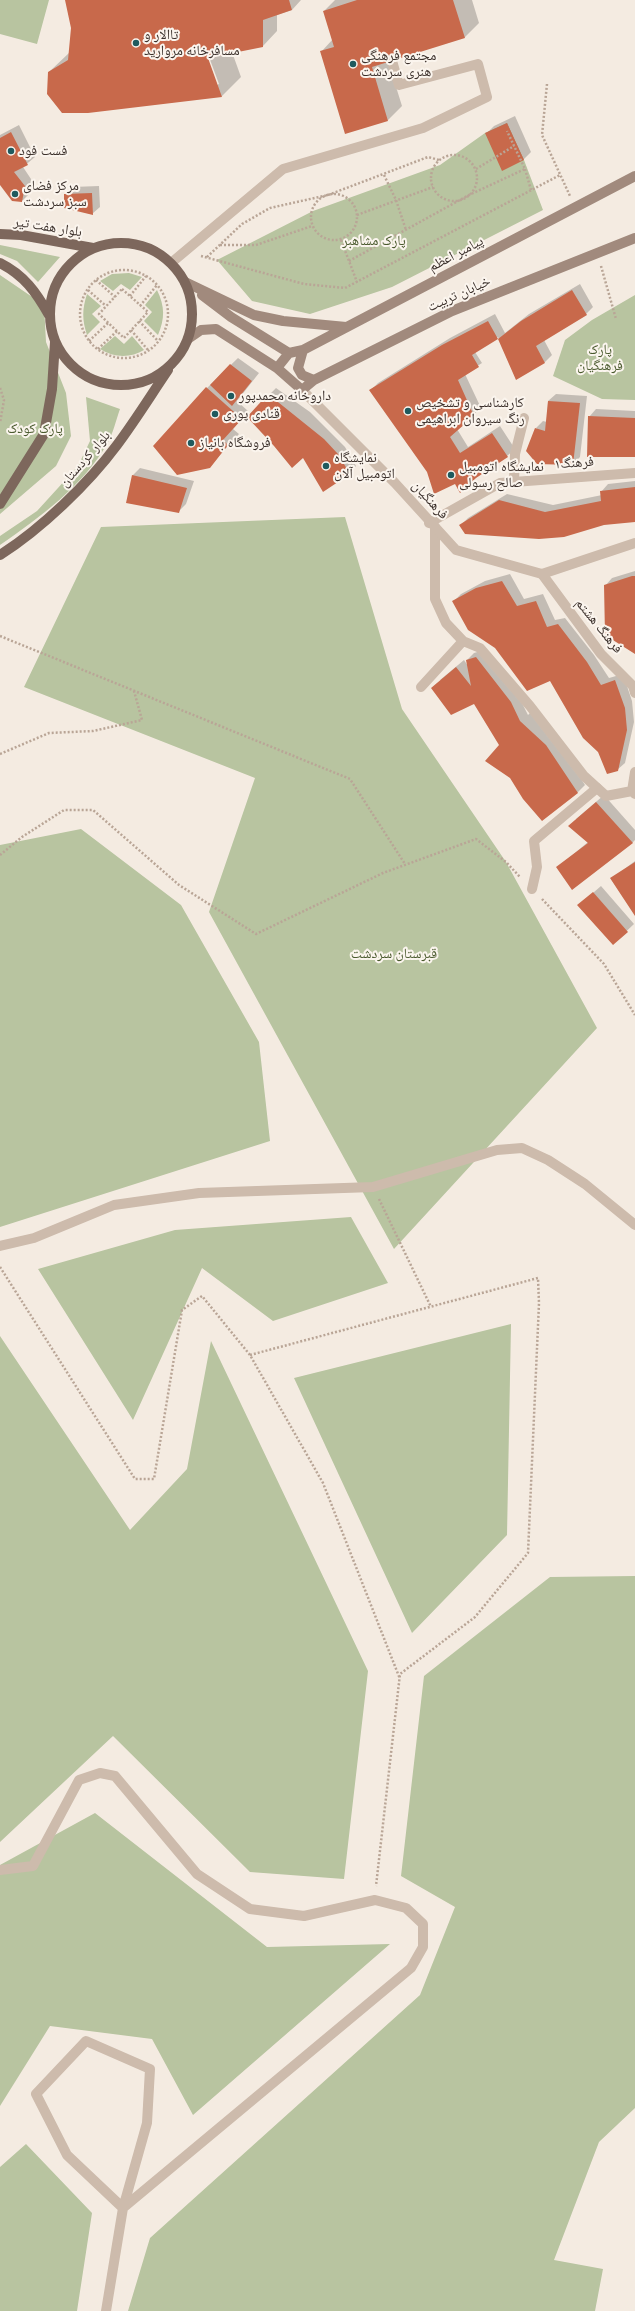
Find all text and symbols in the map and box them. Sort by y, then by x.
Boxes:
place label: تاالار و مسافرخانه مروارید [144,27,240,60]
marker: تاالار و مسافرخانه مروارید [131,38,141,48]
place label: مجتمع فرهنگی هنری سردشت [361,48,436,80]
marker: مجتمع فرهنگی هنری سردشت [348,59,358,69]
place label: فست فود [19,143,67,159]
marker: فست فود [6,146,16,156]
place label: مرکز فضای سبز سردشت [23,178,87,210]
marker: مرکز فضای سبز سردشت [10,189,20,199]
street label: بلوار هفت تیر [13,213,83,241]
park label: پارک مشاهبر [342,233,406,249]
street label: پیامبر اعظم [426,233,486,275]
street label: خیابان تربیت [425,273,493,315]
park label: پارک فرهنگیان [577,342,623,374]
place label: داروخانه محمدپور [239,388,331,404]
marker: داروخانه محمدپور [226,391,236,401]
place label: کارشناسی و تشخیص رنگ سیروان ابراهیمی [416,395,525,428]
place label: قنادی پوری [223,406,280,422]
marker: کارشناسی و تشخیص رنگ سیروان ابراهیمی [403,406,413,416]
marker: قنادی پوری [210,409,220,419]
park label: پارک کودک [7,421,63,437]
street label: بلوار کردستان [56,427,114,491]
place label: فروشگاه بانیاز [199,435,271,451]
marker: فروشگاه بانیاز [186,438,196,448]
place label: نمایشگاه اتومبیل آلان [334,450,395,482]
street label: فرهنگ۱ [554,453,594,473]
place label: نمایشگاه اتومبیل صالح رسولی [459,459,544,492]
marker: نمایشگاه اتومبیل آلان [321,461,331,471]
marker: نمایشگاه اتومبیل صالح رسولی [446,470,456,480]
street label: فرهنگیان [408,477,452,523]
street label: فرهنگ هشتم [572,595,626,657]
park label: قبرستان سردشت [351,946,437,962]

